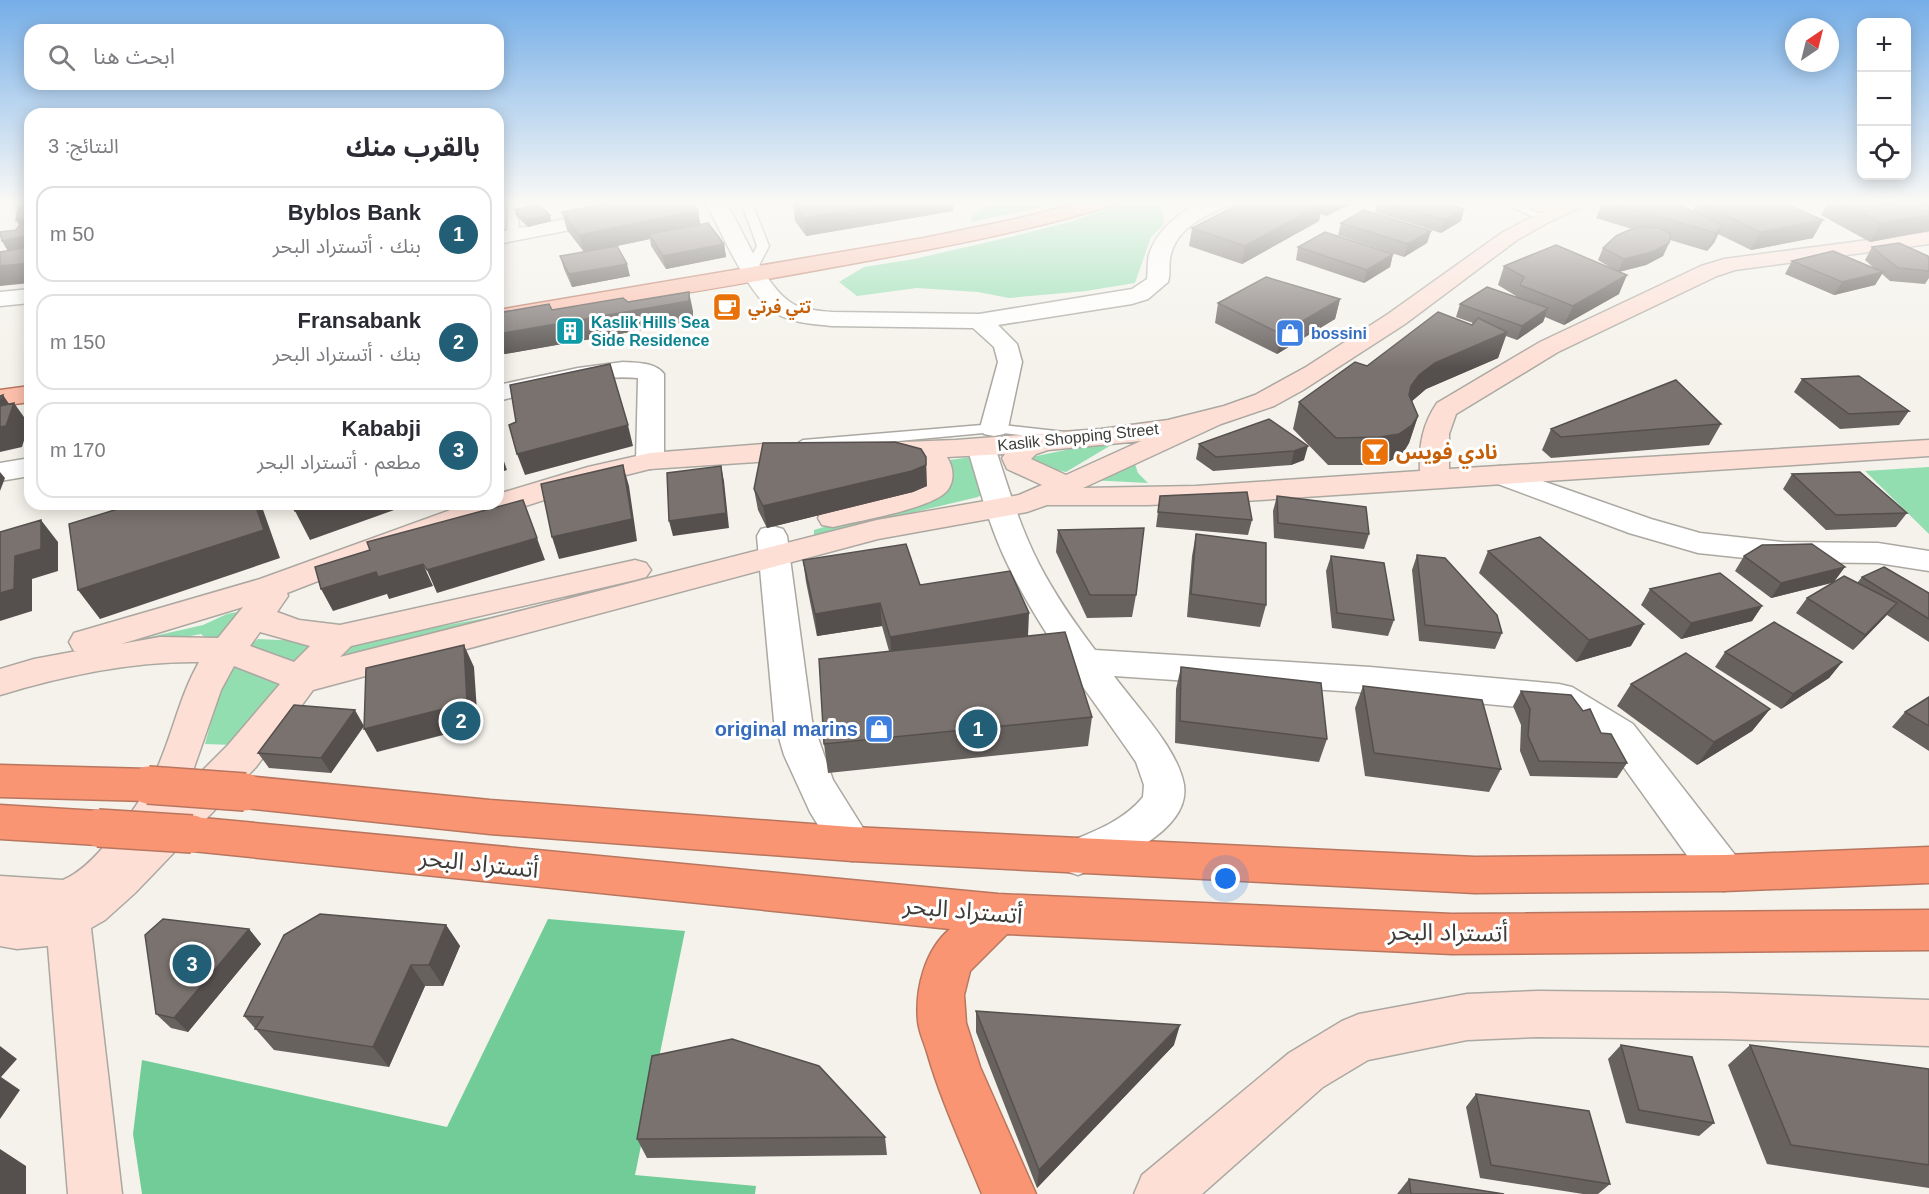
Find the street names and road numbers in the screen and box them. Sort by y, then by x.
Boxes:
street label: Kaslik Shopping Street [997,420,1160,454]
street label: أتستراد البحر [417,841,540,884]
street label: أتستراد البحر [901,889,1024,930]
street label: أتستراد البحر [1387,915,1508,948]

